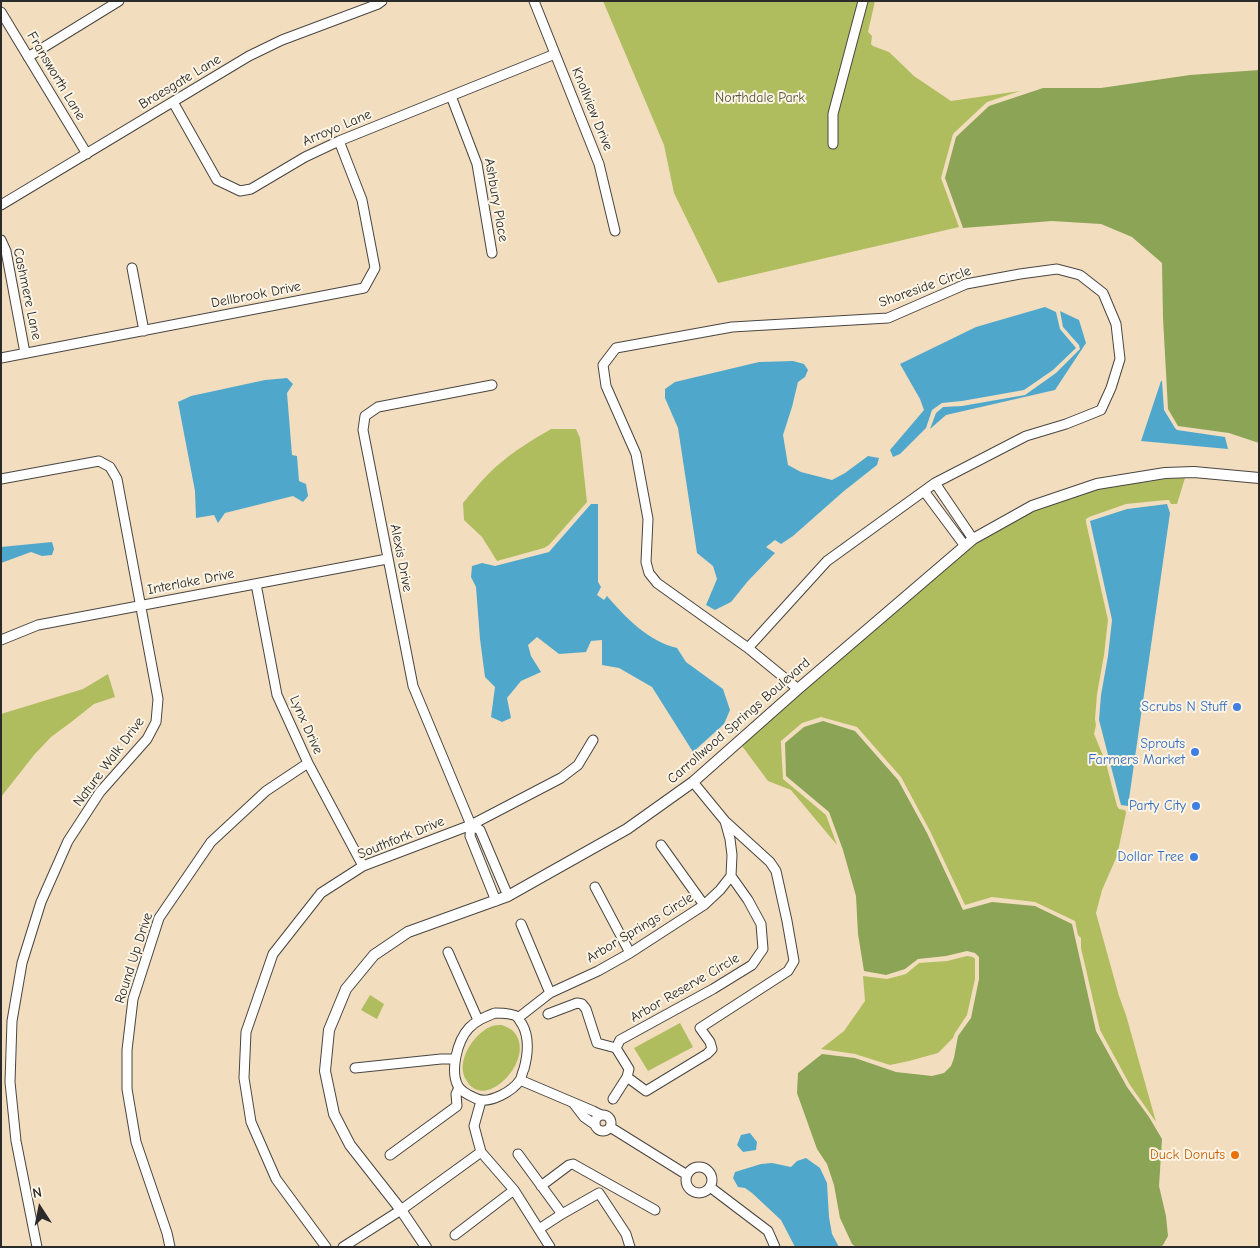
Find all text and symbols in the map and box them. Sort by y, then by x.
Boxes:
street label: Fransworth Lane [23,29,89,123]
street label: Braesgate Lane [136,51,224,113]
street label: Knollview Drive [568,65,616,153]
park label: Northdale Park [715,90,805,106]
street label: Arroyo Lane [300,106,374,150]
street label: Ashbury Place [480,157,512,243]
street label: Cashmere Lane [9,247,45,341]
street label: Shoreside Circle [877,263,973,311]
street label: Dellbrook Drive [210,278,302,312]
street label: Alexis Drive [386,523,416,593]
street label: Interlake Drive [146,565,236,599]
street label: Carrollwood Springs Boulevard [664,654,814,788]
street label: Lynx Drive [286,693,326,757]
place label: Scrubs N Stuff [1141,699,1227,715]
marker: Scrubs N Stuff [1231,701,1243,713]
street label: Nature Walk Drive [70,714,148,810]
place label: Sprouts Farmers Market [1088,736,1185,769]
marker: Sprouts Farmers Market [1189,746,1201,758]
place label: Party City [1129,798,1186,814]
marker: Party City [1190,800,1202,812]
street label: Southfork Drive [355,813,447,863]
place label: Dollar Tree [1118,849,1184,865]
marker: Dollar Tree [1188,851,1200,863]
street label: Arbor Springs Circle [583,889,697,967]
street label: Round Up Drive [111,910,157,1006]
street label: Arbor Reserve Circle [627,950,743,1026]
place label: Duck Donuts [1150,1147,1225,1163]
marker: Duck Donuts [1229,1149,1241,1161]
north arrow [15,1183,65,1233]
text: N [31,1184,43,1202]

